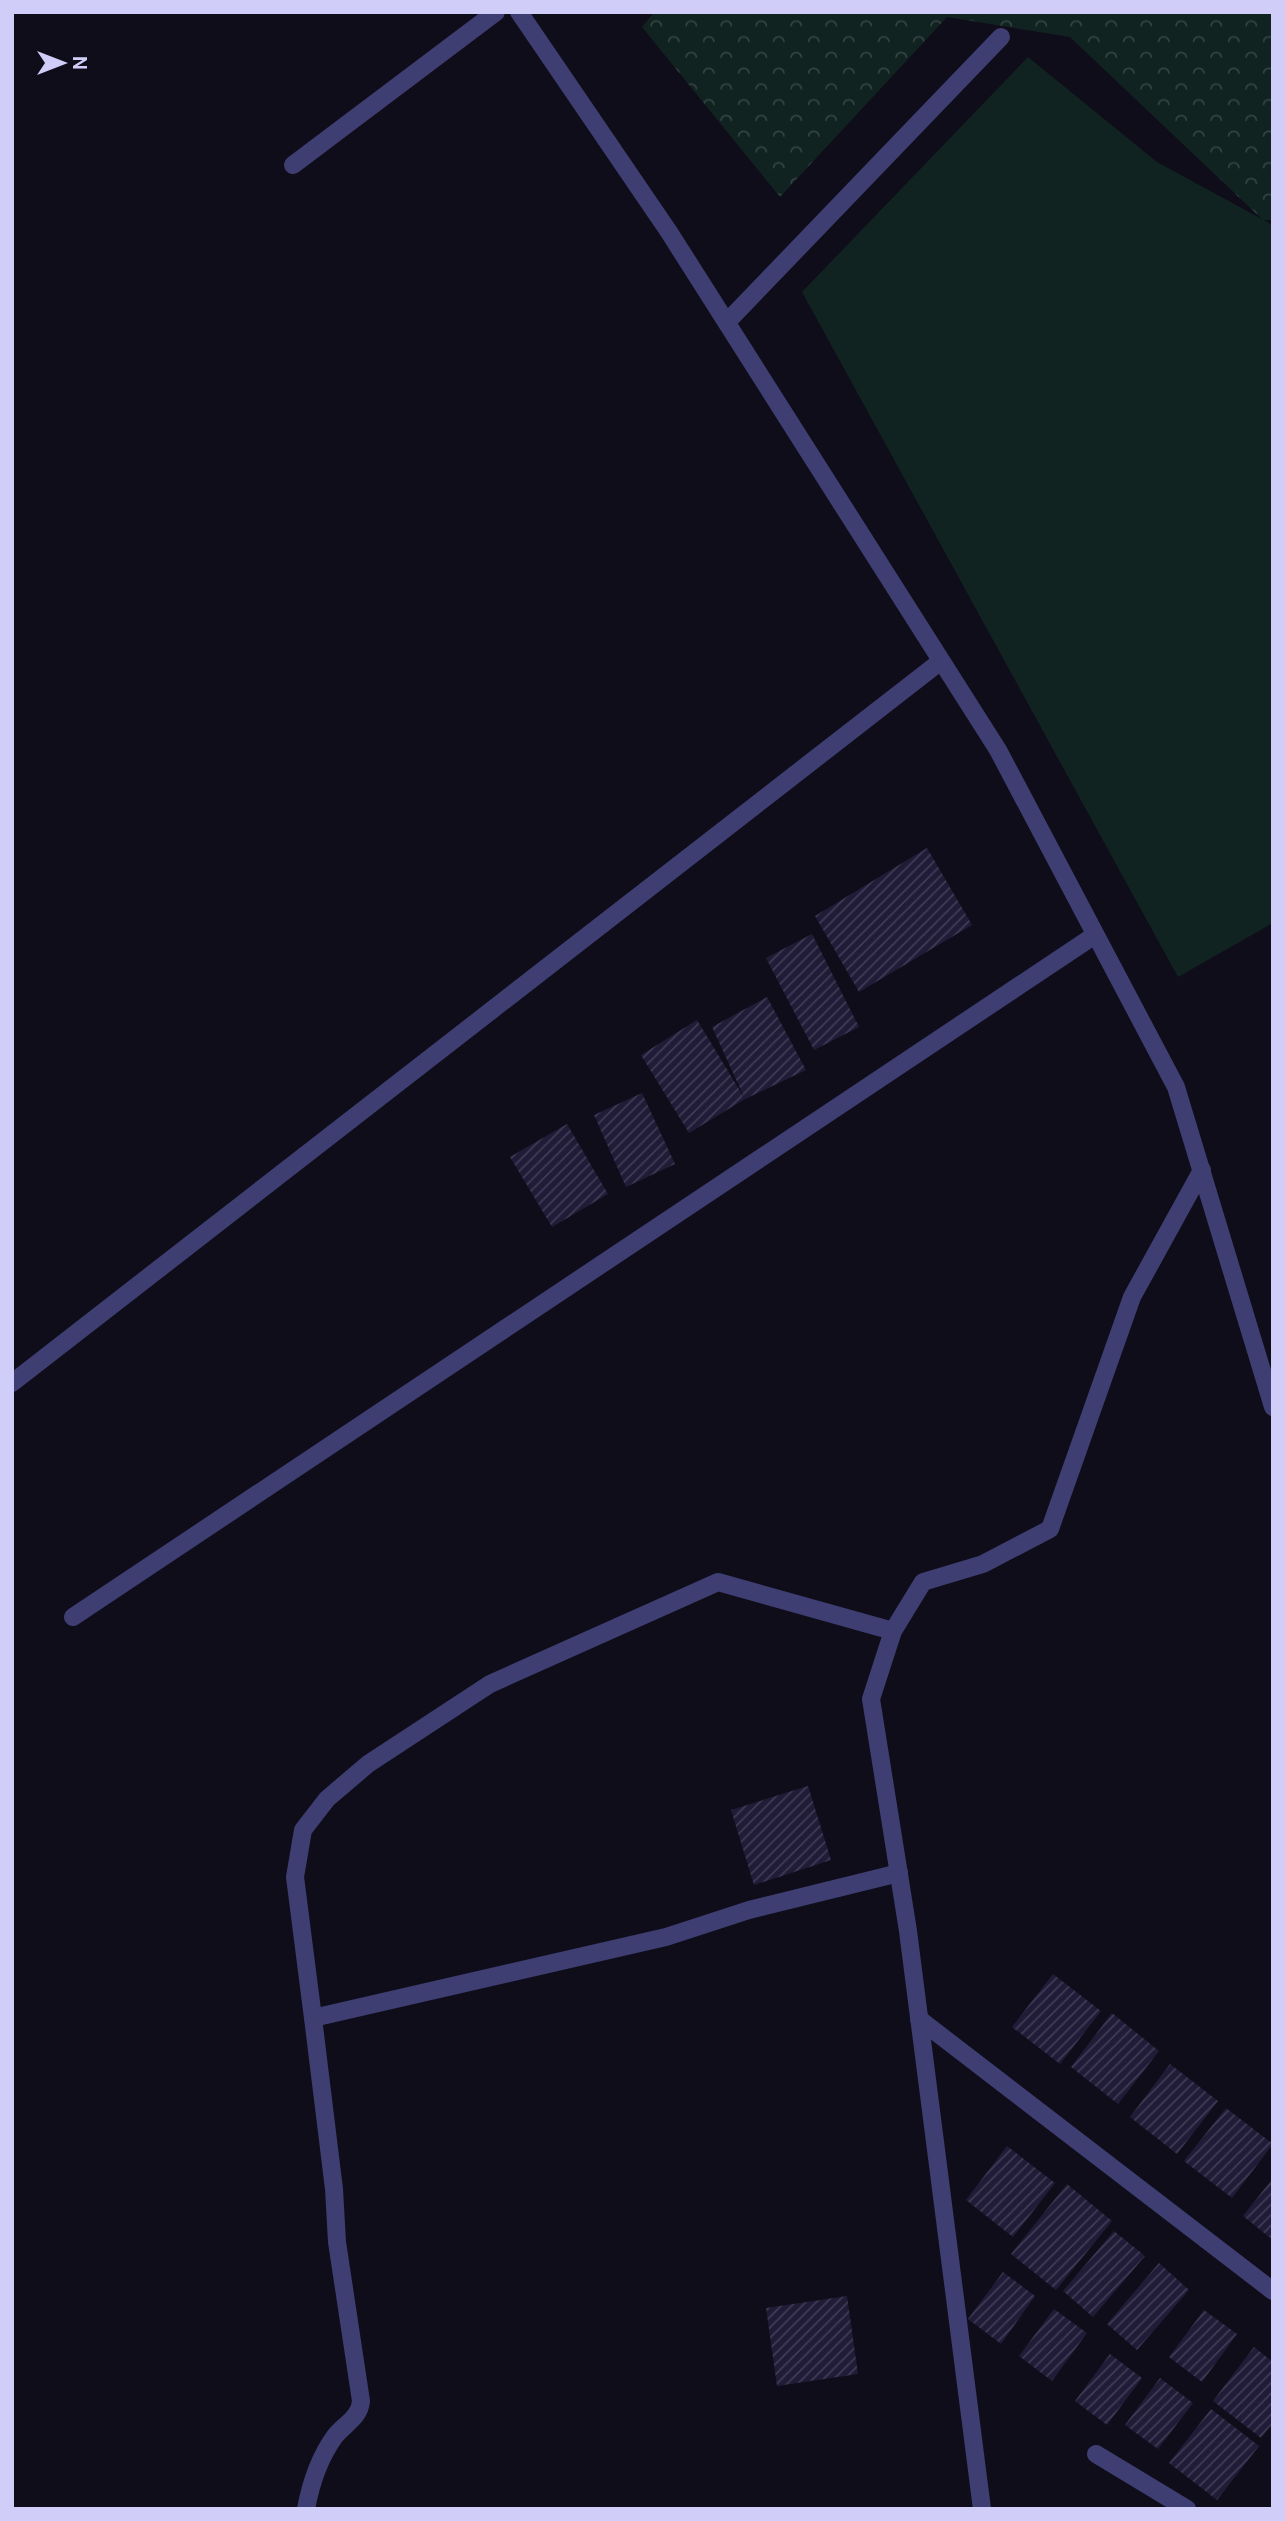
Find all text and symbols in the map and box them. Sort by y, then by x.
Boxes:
north arrow [28,28,98,98]
text: N [67,56,92,70]

